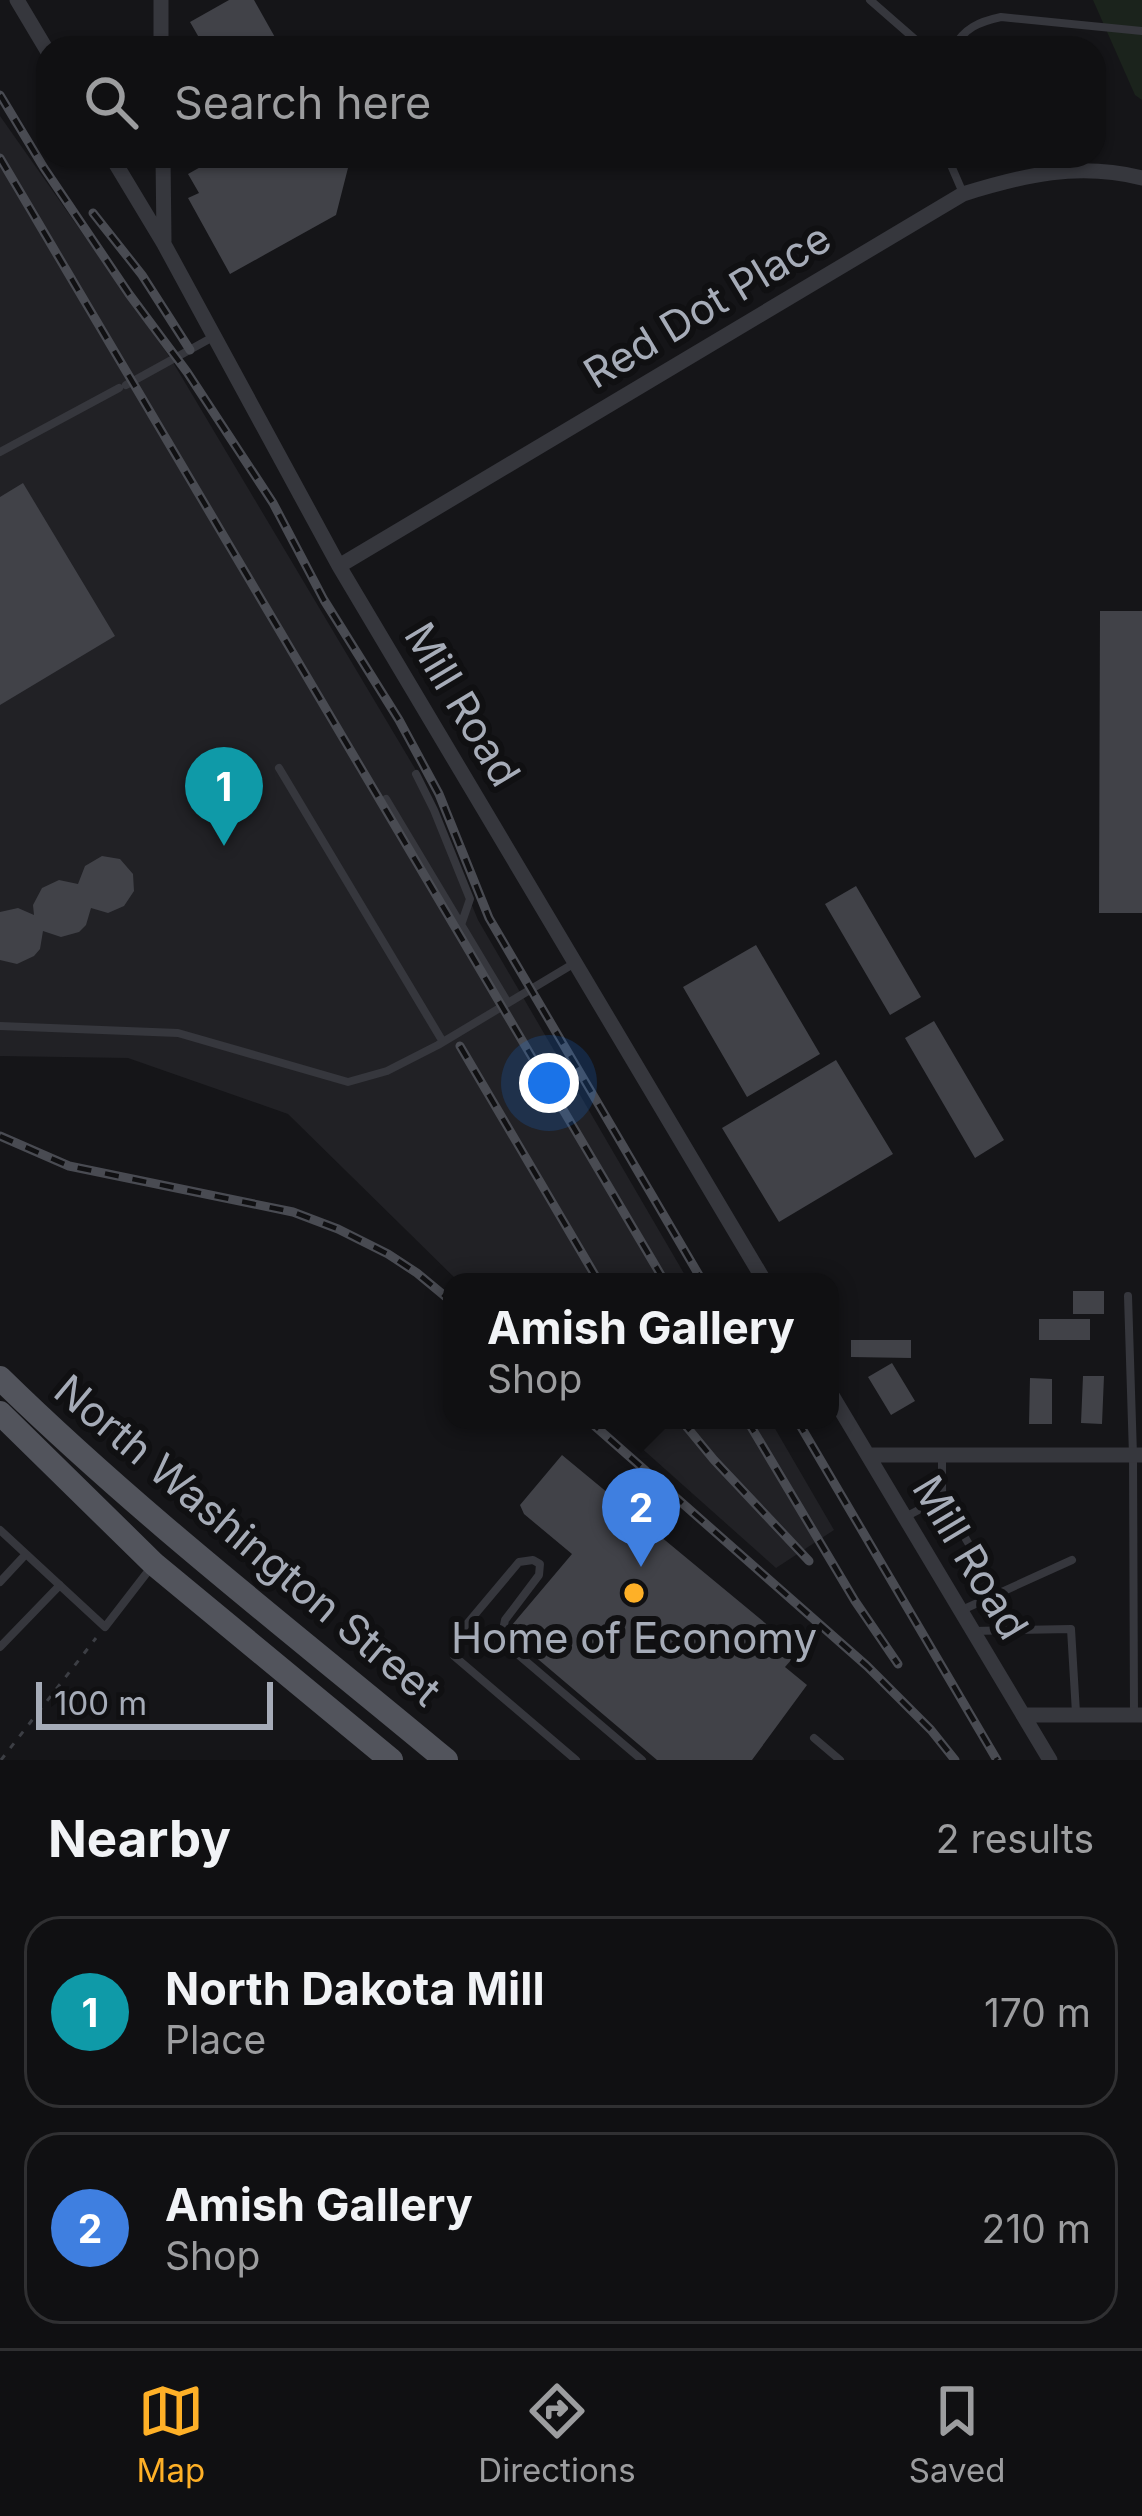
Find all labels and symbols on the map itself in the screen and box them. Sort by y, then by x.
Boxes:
street label: Red Dot Place [574,211,840,399]
street label: Mill Road [394,613,532,795]
pin: 1 [185,747,263,846]
your location [519,1053,579,1113]
street label: North Washington Street [45,1364,451,1716]
street label: Mill Road [902,1466,1040,1648]
pin: 2 [602,1468,680,1567]
marker: Home of Economy [621,1580,647,1606]
place label: Home of Economy [451,1612,817,1663]
scale bar [36,1676,273,1729]

